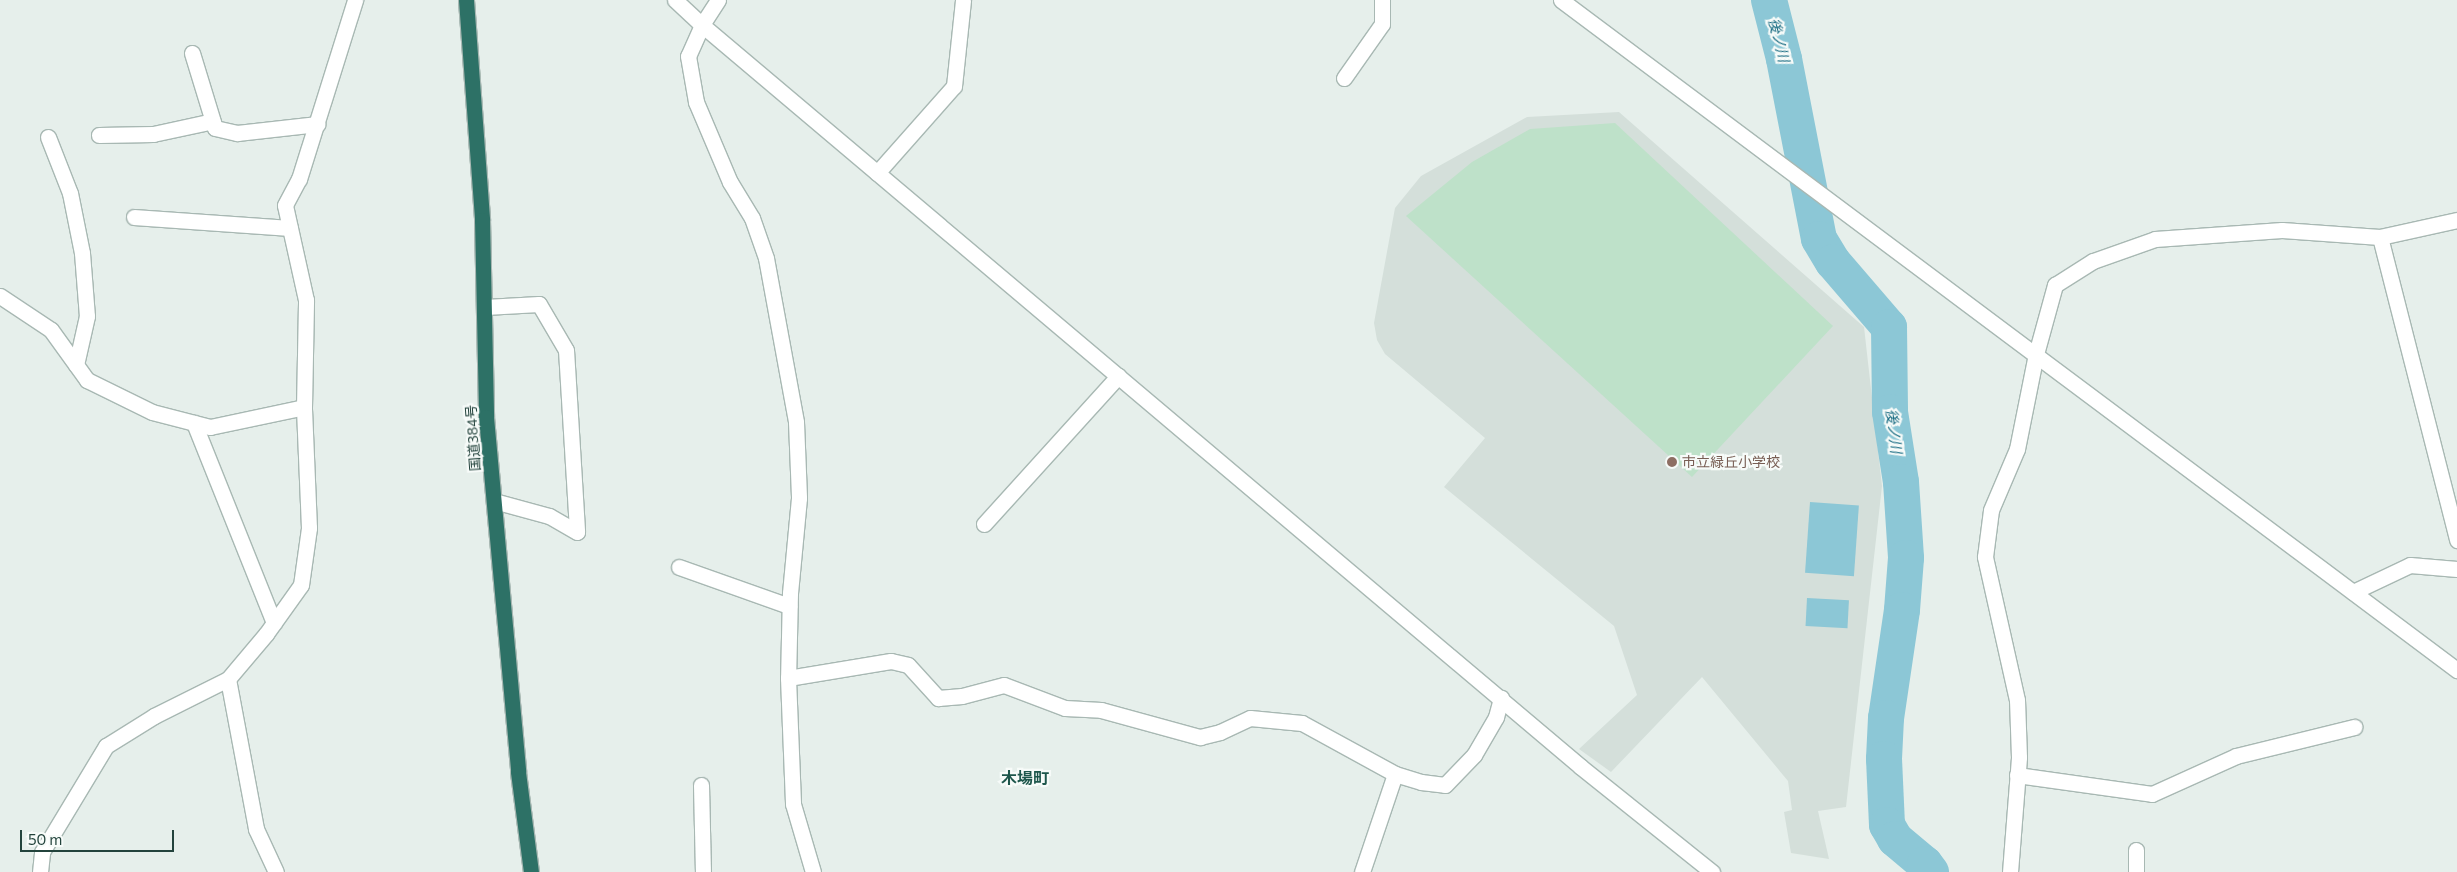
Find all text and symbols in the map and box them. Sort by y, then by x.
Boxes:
water label: 後ノ川 [1765,16,1793,64]
street label: 国道384号 [462,404,484,472]
water label: 後ノ川 [1882,408,1906,454]
place label: 市立緑丘小学校 [1682,454,1780,470]
marker: 市立緑丘小学校 [1666,456,1678,468]
district label: 木場町 [1001,768,1049,788]
scale bar [22,820,176,852]
text: 50 m [28,830,62,848]

